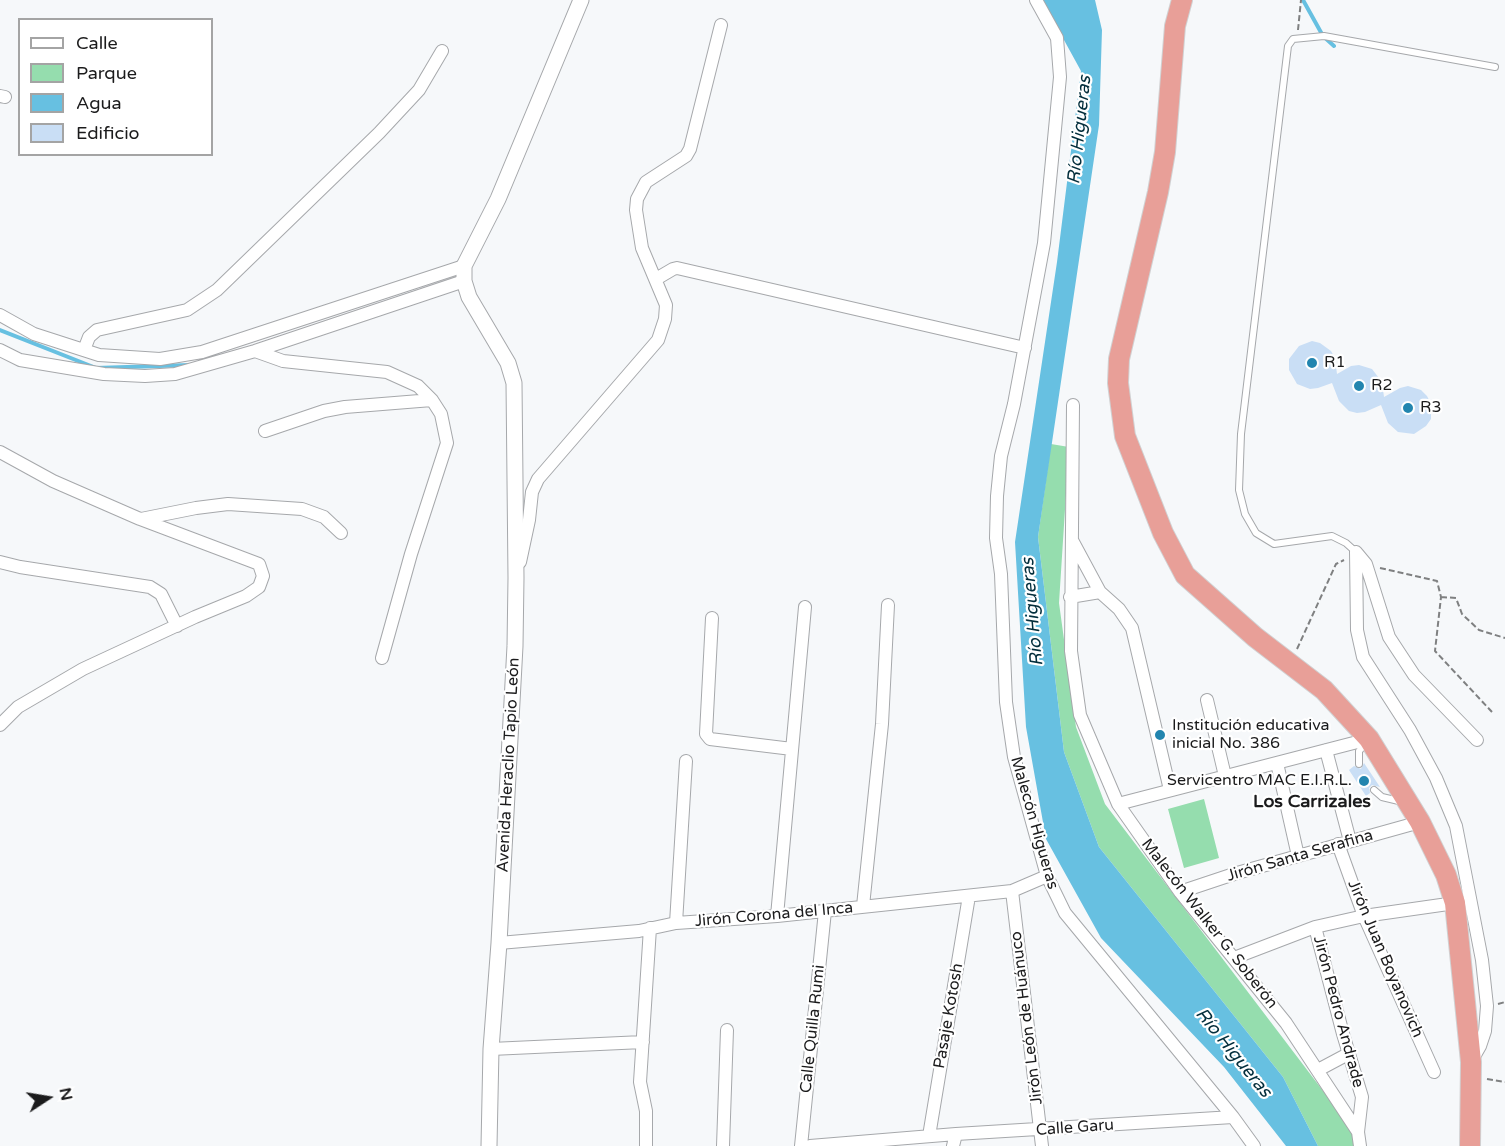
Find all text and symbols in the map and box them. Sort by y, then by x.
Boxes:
legend [18,18,213,156]
text: Calle [76,32,118,54]
text: Parque [76,62,137,84]
water label: Río Higueras [1064,75,1096,185]
text: Agua [76,92,122,114]
text: Edificio [76,122,140,144]
place label: R1 [1324,353,1345,373]
marker: R1 [1305,356,1319,370]
place label: R2 [1371,376,1392,396]
marker: R2 [1352,379,1366,393]
place label: R3 [1420,398,1441,418]
marker: R3 [1401,401,1415,415]
water label: Río Higueras [1017,557,1049,667]
street label: Avenida Heraclio Tapio León [494,657,524,873]
place label: Institución educativa inicial No. 386 [1172,716,1330,754]
marker: Institución educativa inicial No. 386 [1153,728,1167,742]
street label: Malecón Higueras [1006,754,1062,892]
place label: Servicentro MAC E.I.R.L. [1167,771,1352,791]
marker: Servicentro MAC E.I.R.L. [1357,774,1371,788]
district label: Los Carrizales [1253,791,1371,813]
street label: Jirón Santa Serafina [1225,826,1375,886]
street label: Malecón Walker G. Soberón [1137,835,1281,1013]
street label: Jirón Juan Boyanovich [1343,877,1427,1041]
street label: Jirón Corona del Inca [694,899,854,931]
street label: Jirón León de Huánuco [1007,930,1047,1106]
street label: Jirón Pedro Andrade [1308,934,1368,1090]
street label: Pasaje Kotosh [930,962,968,1070]
street label: Calle Quilla Rumi [797,964,829,1094]
water label: Río Higueras [1190,1004,1276,1102]
north arrow [18,1068,78,1128]
text: N [54,1086,77,1103]
street label: Calle Garu [1035,1116,1115,1140]

